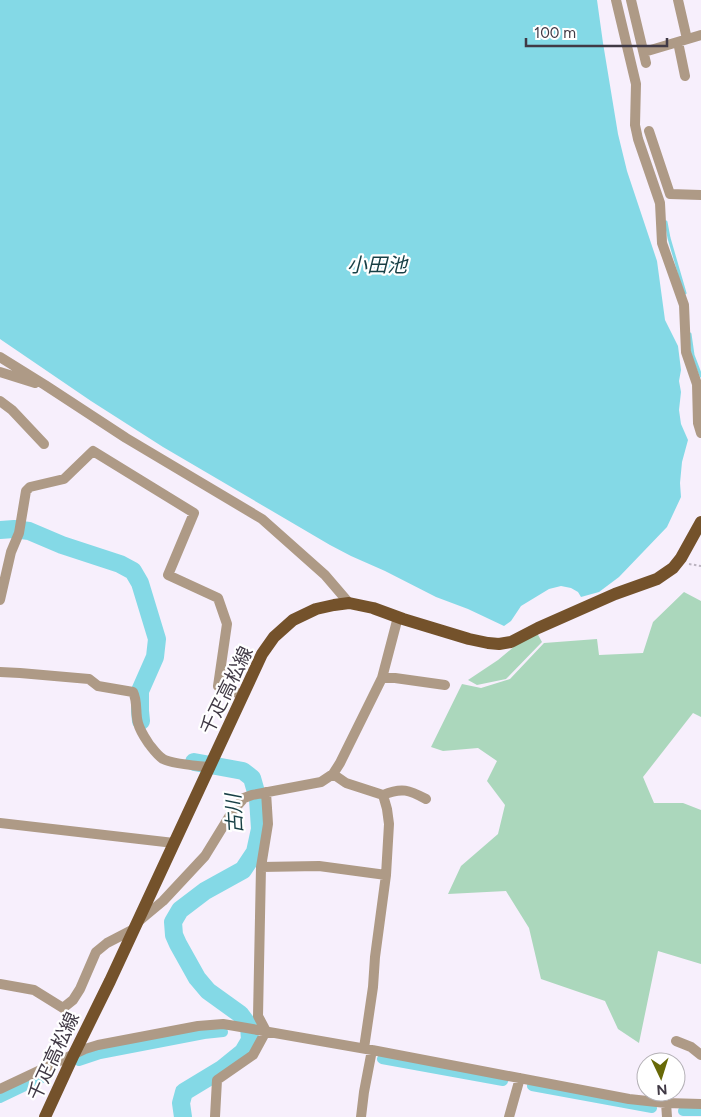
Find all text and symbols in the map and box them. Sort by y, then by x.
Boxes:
scale bar [526,15,667,47]
text: 100 m [534,24,576,42]
water label: 小田池 [347,253,409,277]
street label: 千疋高松線 [195,642,258,738]
water label: 古川 [221,791,247,835]
street label: 千疋高松線 [23,1008,84,1104]
north arrow [636,1052,686,1102]
text: N [656,1081,668,1098]

